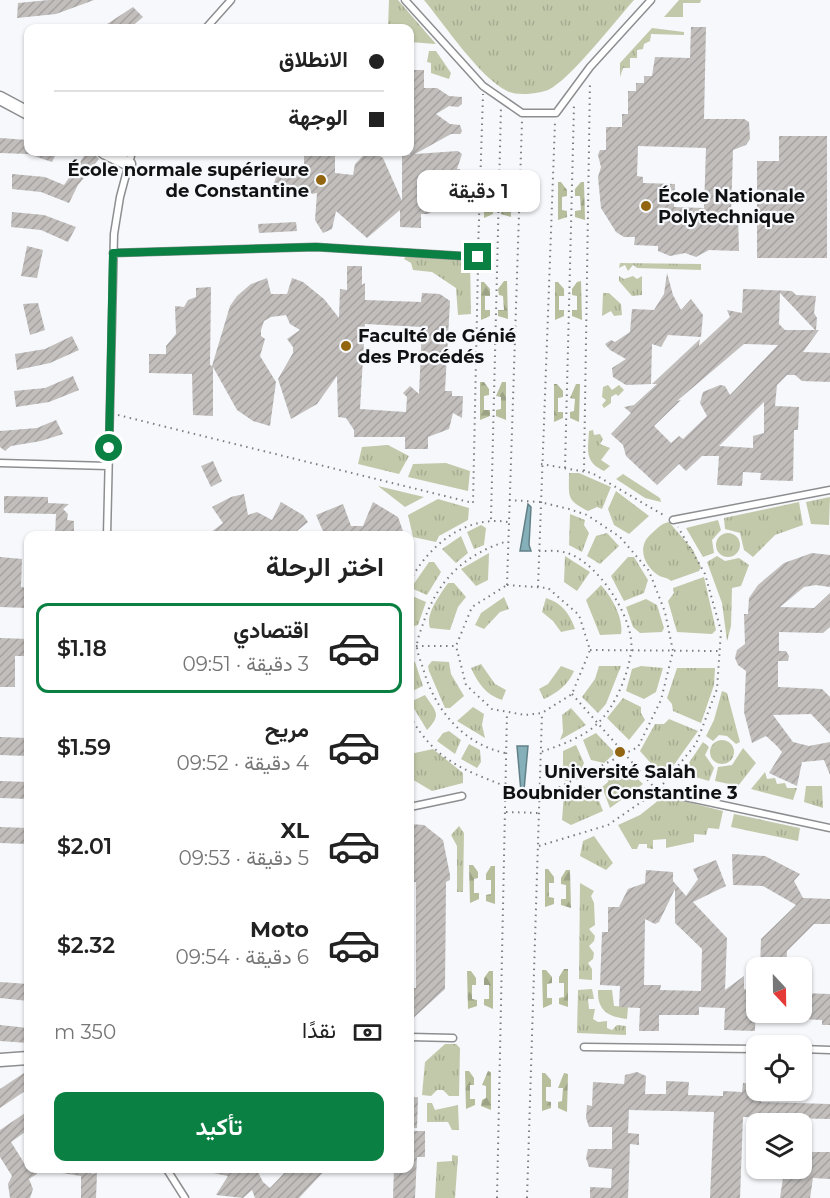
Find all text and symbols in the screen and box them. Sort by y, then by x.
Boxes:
text: الانطلاق [279,46,348,73]
text: الوجهة [288,104,348,131]
place label: École normale supérieure de Constantine [67,159,309,202]
callout: 1 دقيقة [416,170,540,212]
marker: École normale supérieure de Constantine [314,173,328,187]
text: 1 دقيقة [448,179,509,203]
place label: École Nationale Polytechnique [658,185,805,228]
marker: École Nationale Polytechnique [639,199,653,213]
route end [464,243,491,270]
place label: Faculté de Génié des Procédés [358,325,516,368]
marker: Faculté de Génié des Procédés [339,339,353,353]
route start [95,434,122,461]
text: اختر الرحلة [266,550,384,583]
text: اقتصادي [233,617,309,644]
icon: car [327,621,381,675]
text: $1.18 [57,635,107,662]
text: 3 دقيقة · 09:51 [182,652,309,676]
text: مريح [265,716,309,743]
icon: car [327,720,381,774]
text: $1.59 [57,734,111,761]
marker: Université Salah Boubnider Constantine 3 [613,745,627,759]
text: 4 دقيقة · 09:52 [176,751,309,775]
place label: Université Salah Boubnider Constantine 3 [502,761,738,804]
text: XL [280,817,309,844]
icon: car [327,819,381,873]
text: $2.01 [57,833,112,860]
text: 5 دقيقة · 09:53 [178,846,309,870]
text: Moto [250,916,309,943]
icon: car [327,918,381,972]
text: $2.32 [57,932,115,959]
text: 6 دقيقة · 09:54 [176,945,309,969]
north arrow [746,957,812,1023]
map controls [746,957,812,1179]
icon: cash [351,1016,384,1049]
text: نقدًا [302,1017,336,1044]
text: 350 m [54,1020,116,1044]
button: locate [746,1035,812,1101]
button: تأكيد [54,1092,384,1161]
button: layers [746,1113,812,1179]

